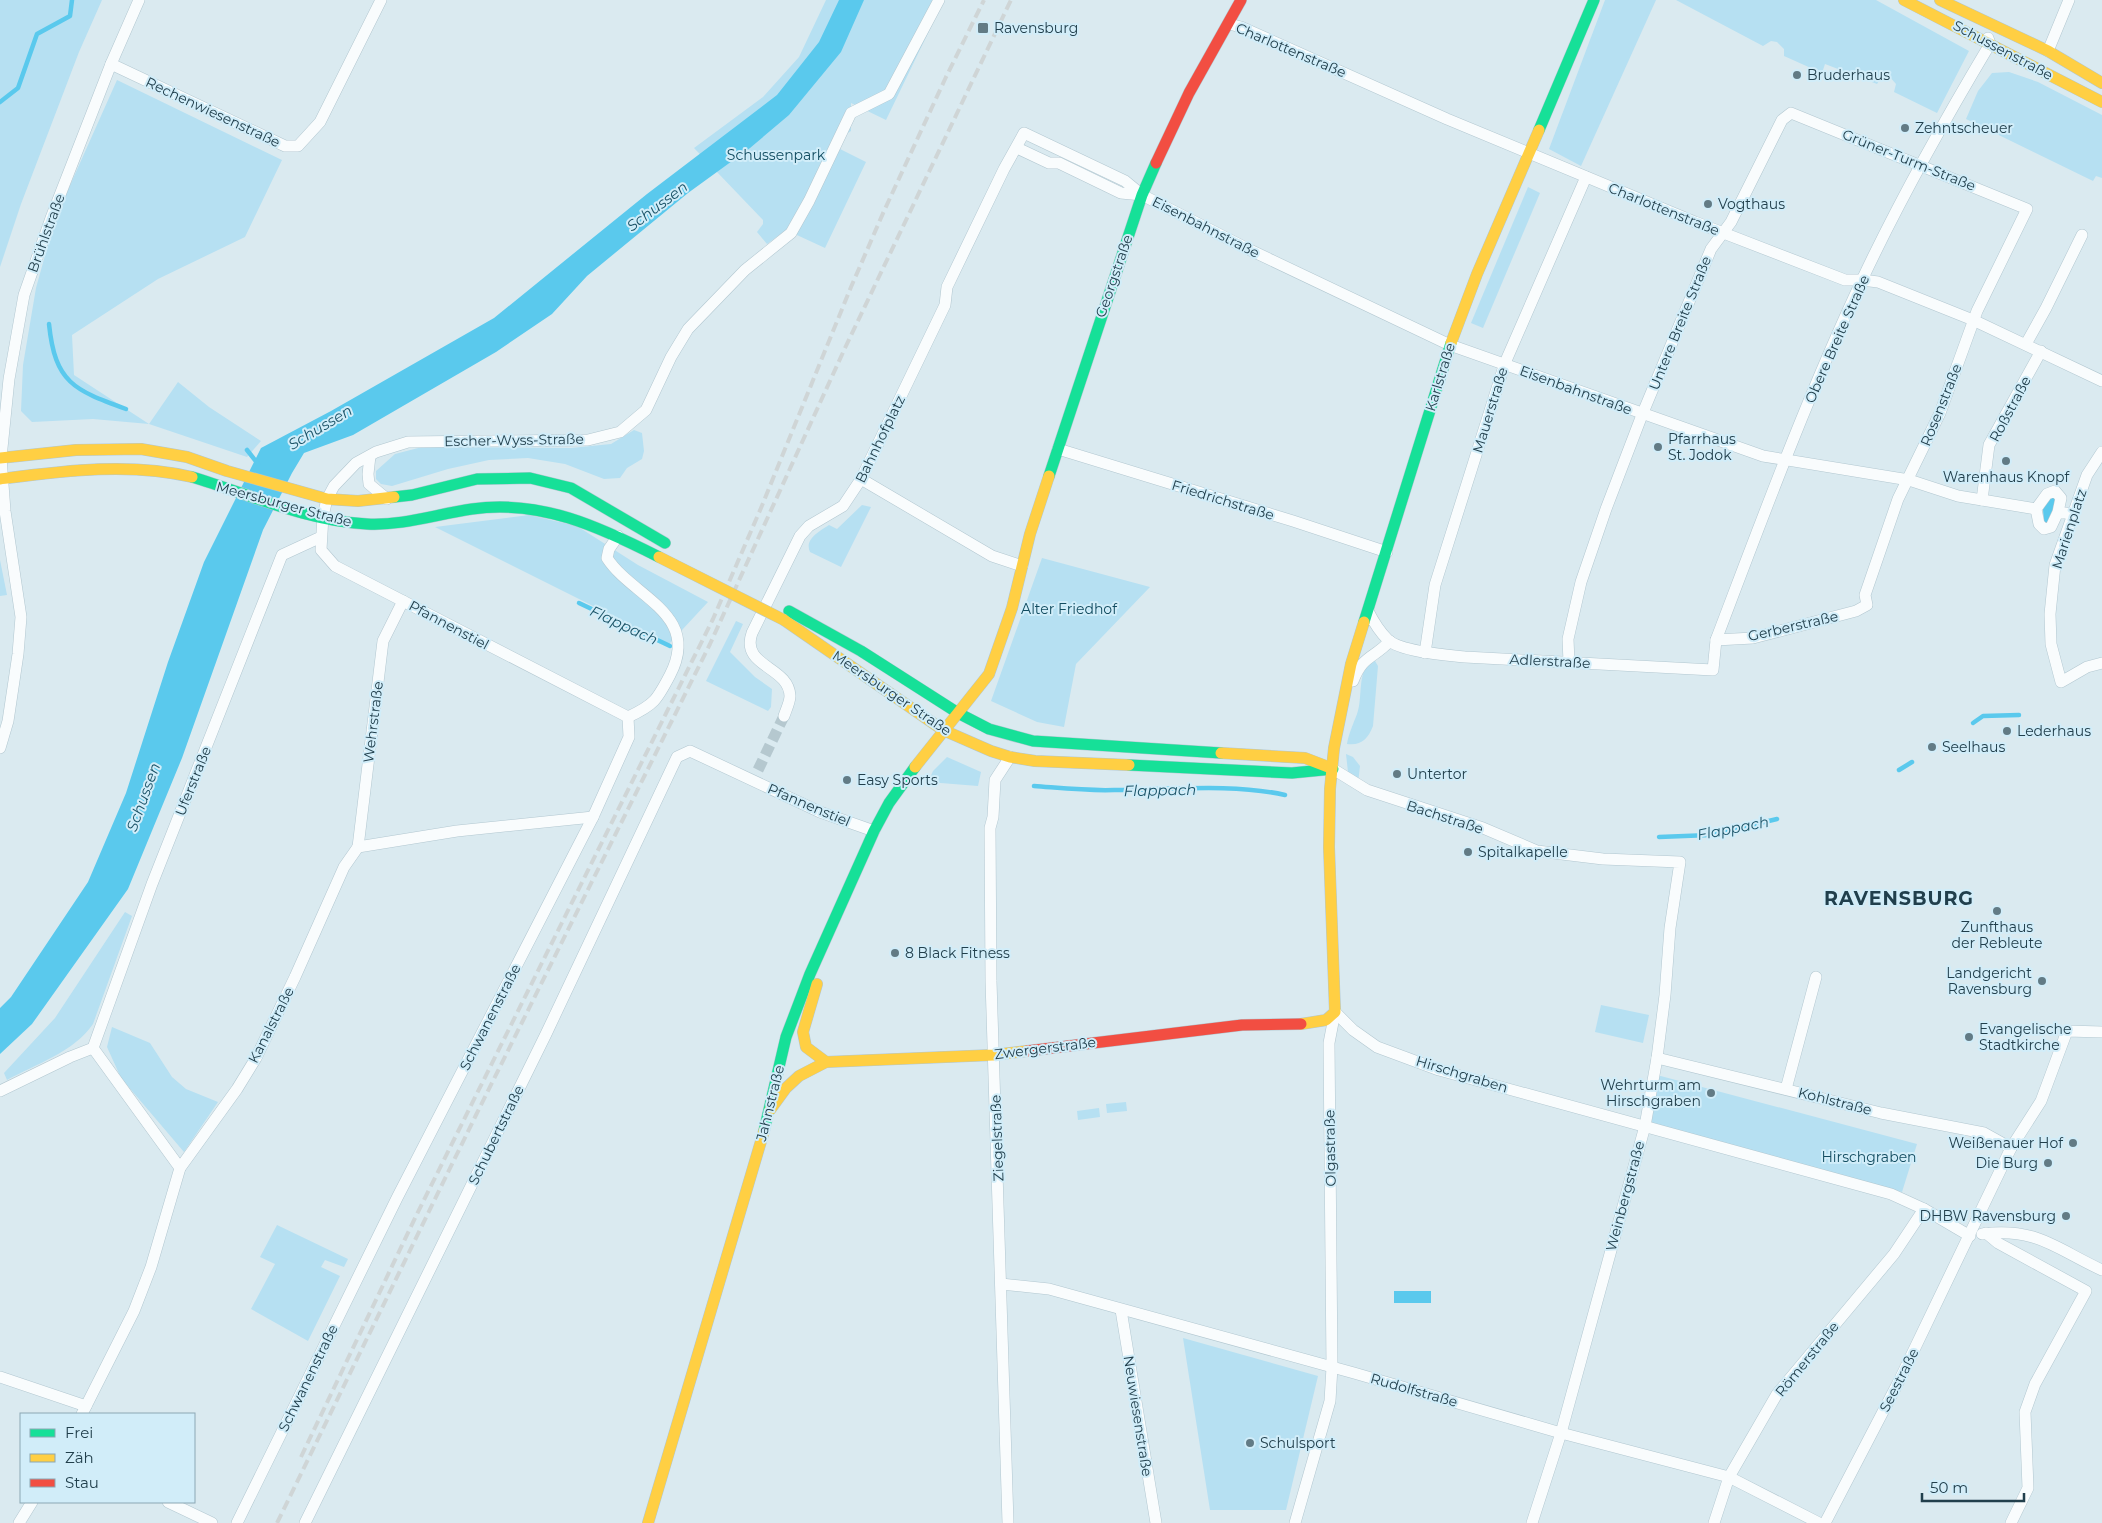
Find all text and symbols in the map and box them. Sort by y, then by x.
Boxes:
street label: Schussenstraße [1950,16,2056,84]
place label: Ravensburg [994,19,1078,37]
street label: Charlottenstraße [1233,19,1349,81]
marker: Ravensburg [976,21,990,35]
place label: Bruderhaus [1807,66,1890,84]
marker: Bruderhaus [1791,69,1803,81]
street label: Rechenwiesenstraße [143,73,283,151]
place label: Zehntscheuer [1915,119,2013,137]
marker: Zehntscheuer [1899,122,1911,134]
street label: Grüner-Turm-Straße [1840,125,1978,195]
park label: Schussenpark [727,146,826,164]
water label: Schussen [623,177,691,235]
street label: Charlottenstraße [1606,179,1722,239]
street label: Brühlstraße [23,191,69,275]
street label: Eisenbahnstraße [1149,192,1263,262]
place label: Vogthaus [1718,195,1785,213]
marker: Vogthaus [1702,198,1714,210]
street label: Georgstraße [1091,232,1137,320]
street label: Untere Breite Straße [1645,253,1715,393]
street label: Obere Breite Straße [1801,272,1873,406]
street label: Karlstraße [1421,340,1459,414]
street label: Eisenbahnstraße [1517,361,1635,419]
street label: Rosenstraße [1916,361,1966,449]
street label: Mauerstraße [1468,365,1512,455]
street label: Roßstraße [1985,373,2035,445]
street label: Bahnhofplatz [851,392,909,486]
water label: Schussen [284,400,356,454]
street label: Escher-Wyss-Straße [444,430,584,450]
place label: Pfarrhaus St. Jodok [1668,430,1736,464]
marker: Pfarrhaus St. Jodok [1652,441,1664,453]
marker: Warenhaus Knopf [2000,455,2012,467]
place label: Warenhaus Knopf [1943,468,2070,486]
street label: Friedrichstraße [1170,476,1276,524]
street label: Meersburger Straße [214,477,354,531]
street label: Marienplatz [2048,487,2090,571]
street label: Pfannenstiel [406,596,492,654]
park label: Alter Friedhof [1021,600,1118,618]
water label: Flappach [587,601,661,649]
street label: Gerberstraße [1746,607,1840,645]
street label: Meersburger Straße [829,646,955,740]
street label: Adlerstraße [1509,650,1591,672]
street label: Wehrstraße [359,680,387,764]
place label: Lederhaus [2017,722,2091,740]
marker: Lederhaus [2001,725,2013,737]
place label: Seelhaus [1942,738,2005,756]
marker: Seelhaus [1926,741,1938,753]
street label: Uferstraße [171,744,215,818]
water label: Schussen [122,760,164,834]
place label: Untertor [1407,765,1467,783]
marker: Untertor [1391,768,1403,780]
place label: Easy Sports [857,771,938,789]
marker: Easy Sports [841,774,853,786]
street label: Pfannenstiel [765,779,853,831]
water label: Flappach [1123,780,1197,800]
street label: Bachstraße [1404,796,1486,838]
water label: Flappach [1696,812,1770,844]
place label: Spitalkapelle [1478,843,1568,861]
marker: Spitalkapelle [1462,846,1474,858]
district label: RAVENSBURG [1824,887,1974,910]
marker: Zunfthaus der Rebleute [1991,905,2003,917]
place label: Zunfthaus der Rebleute [1952,918,2042,952]
place label: 8 Black Fitness [905,944,1010,962]
marker: 8 Black Fitness [889,947,901,959]
street label: Schwanenstraße [455,961,525,1073]
place label: Landgericht Ravensburg [1946,964,2032,998]
marker: Landgericht Ravensburg [2036,975,2048,987]
street label: Kanalstraße [244,984,298,1066]
place label: Evangelische Stadtkirche [1979,1020,2071,1054]
marker: Evangelische Stadtkirche [1963,1031,1975,1043]
street label: Zwergerstraße [993,1033,1097,1063]
street label: Hirschgraben [1414,1051,1510,1097]
street label: Jahnstraße [752,1063,788,1144]
place label: Wehrturm am Hirschgraben [1600,1076,1701,1110]
street label: Schubertstraße [464,1082,528,1188]
street label: Kohlstraße [1796,1083,1874,1119]
marker: Wehrturm am Hirschgraben [1705,1087,1717,1099]
street label: Ziegelstraße [986,1094,1008,1182]
street label: Olgastraße [1320,1109,1340,1187]
place label: Weißenauer Hof [1948,1134,2064,1152]
marker: Weißenauer Hof [2067,1137,2079,1149]
street label: Weinbergstraße [1602,1139,1648,1253]
park label: Hirschgraben [1821,1148,1917,1166]
place label: Die Burg [1976,1154,2038,1172]
marker: Die Burg [2042,1157,2054,1169]
place label: DHBW Ravensburg [1920,1207,2056,1225]
marker: DHBW Ravensburg [2060,1210,2072,1222]
street label: Römerstraße [1771,1318,1843,1400]
street label: Schwanenstraße [274,1321,342,1435]
street label: Seestraße [1875,1345,1923,1415]
street label: Neuwiesenstraße [1120,1354,1156,1478]
street label: Rudolfstraße [1368,1369,1460,1411]
legend [20,1413,195,1503]
text: Frei [65,1423,93,1442]
place label: Schulsport [1260,1434,1336,1452]
marker: Schulsport [1244,1437,1256,1449]
text: Zäh [65,1448,94,1467]
scale bar [1922,1470,2024,1502]
text: Stau [65,1473,99,1492]
text: 50 m [1930,1478,1968,1497]

